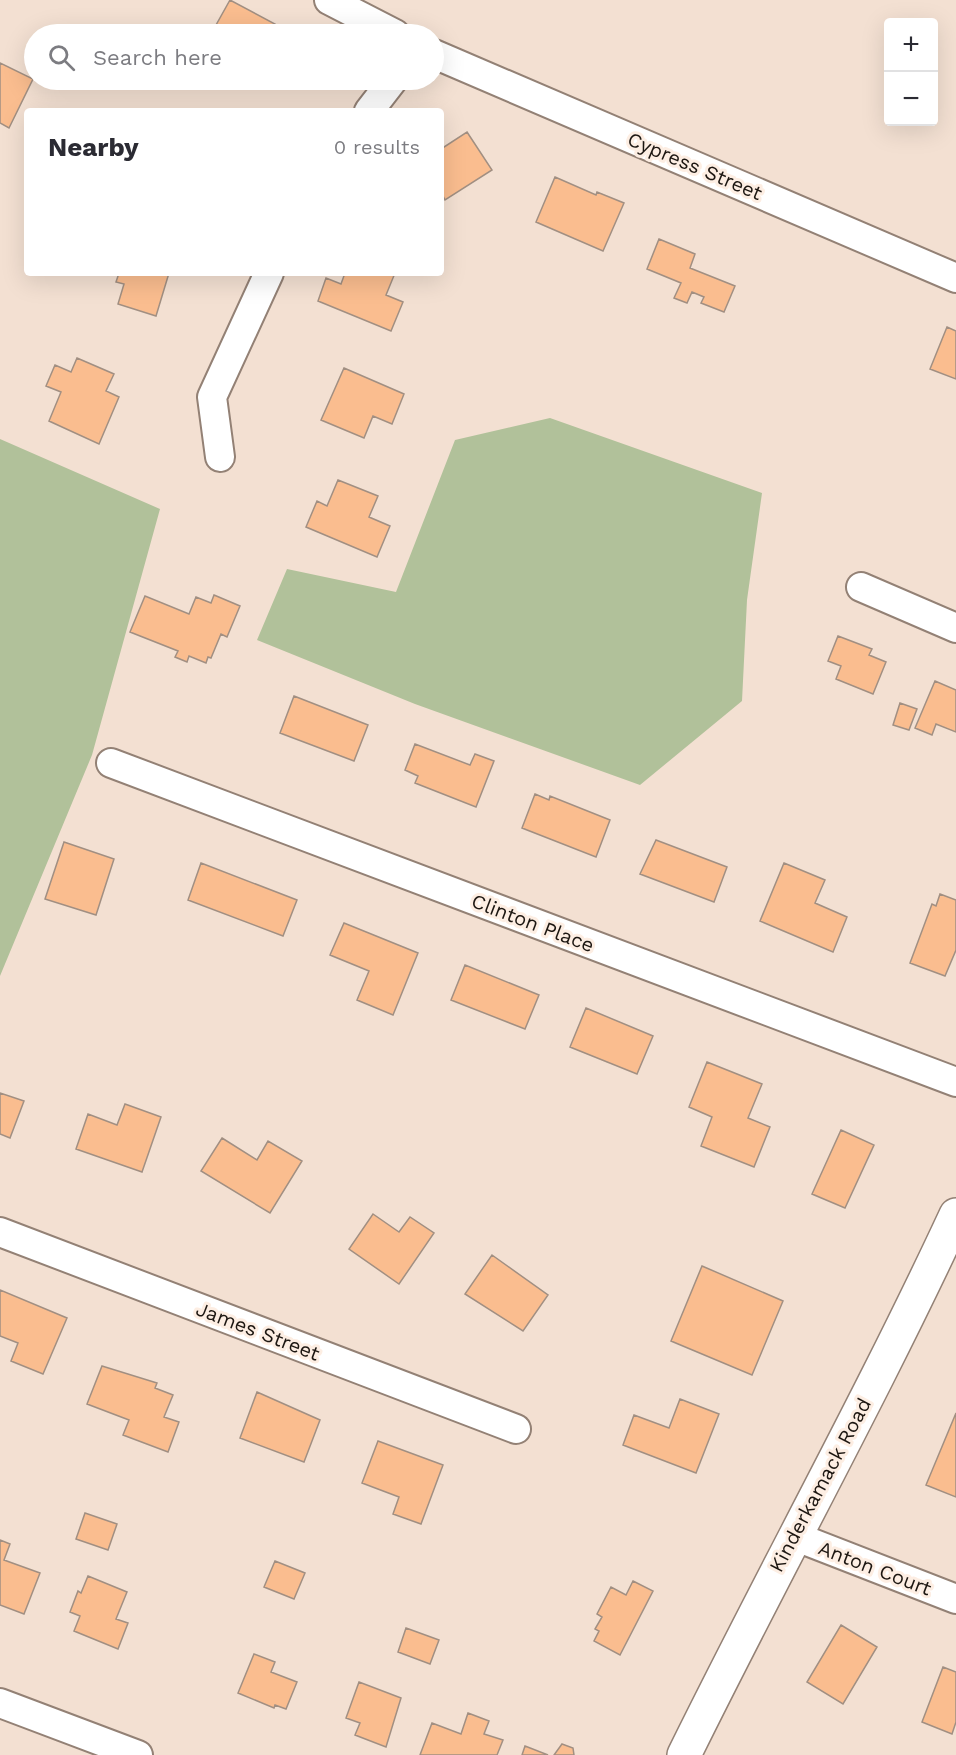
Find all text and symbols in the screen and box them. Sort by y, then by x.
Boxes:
map controls [884,18,938,126]
button: + [884,18,938,72]
search box [24,24,444,90]
icon: search [45,41,78,74]
text: Search here [93,45,222,70]
button: − [884,72,938,126]
street label: Cypress Street [624,127,767,205]
text: Nearby [48,132,139,162]
text: 0 results [334,135,420,159]
street label: Clinton Place [468,889,598,957]
street label: James Street [193,1296,324,1366]
street label: Kinderkamack Road [764,1394,876,1576]
street label: Anton Court [815,1535,935,1601]

